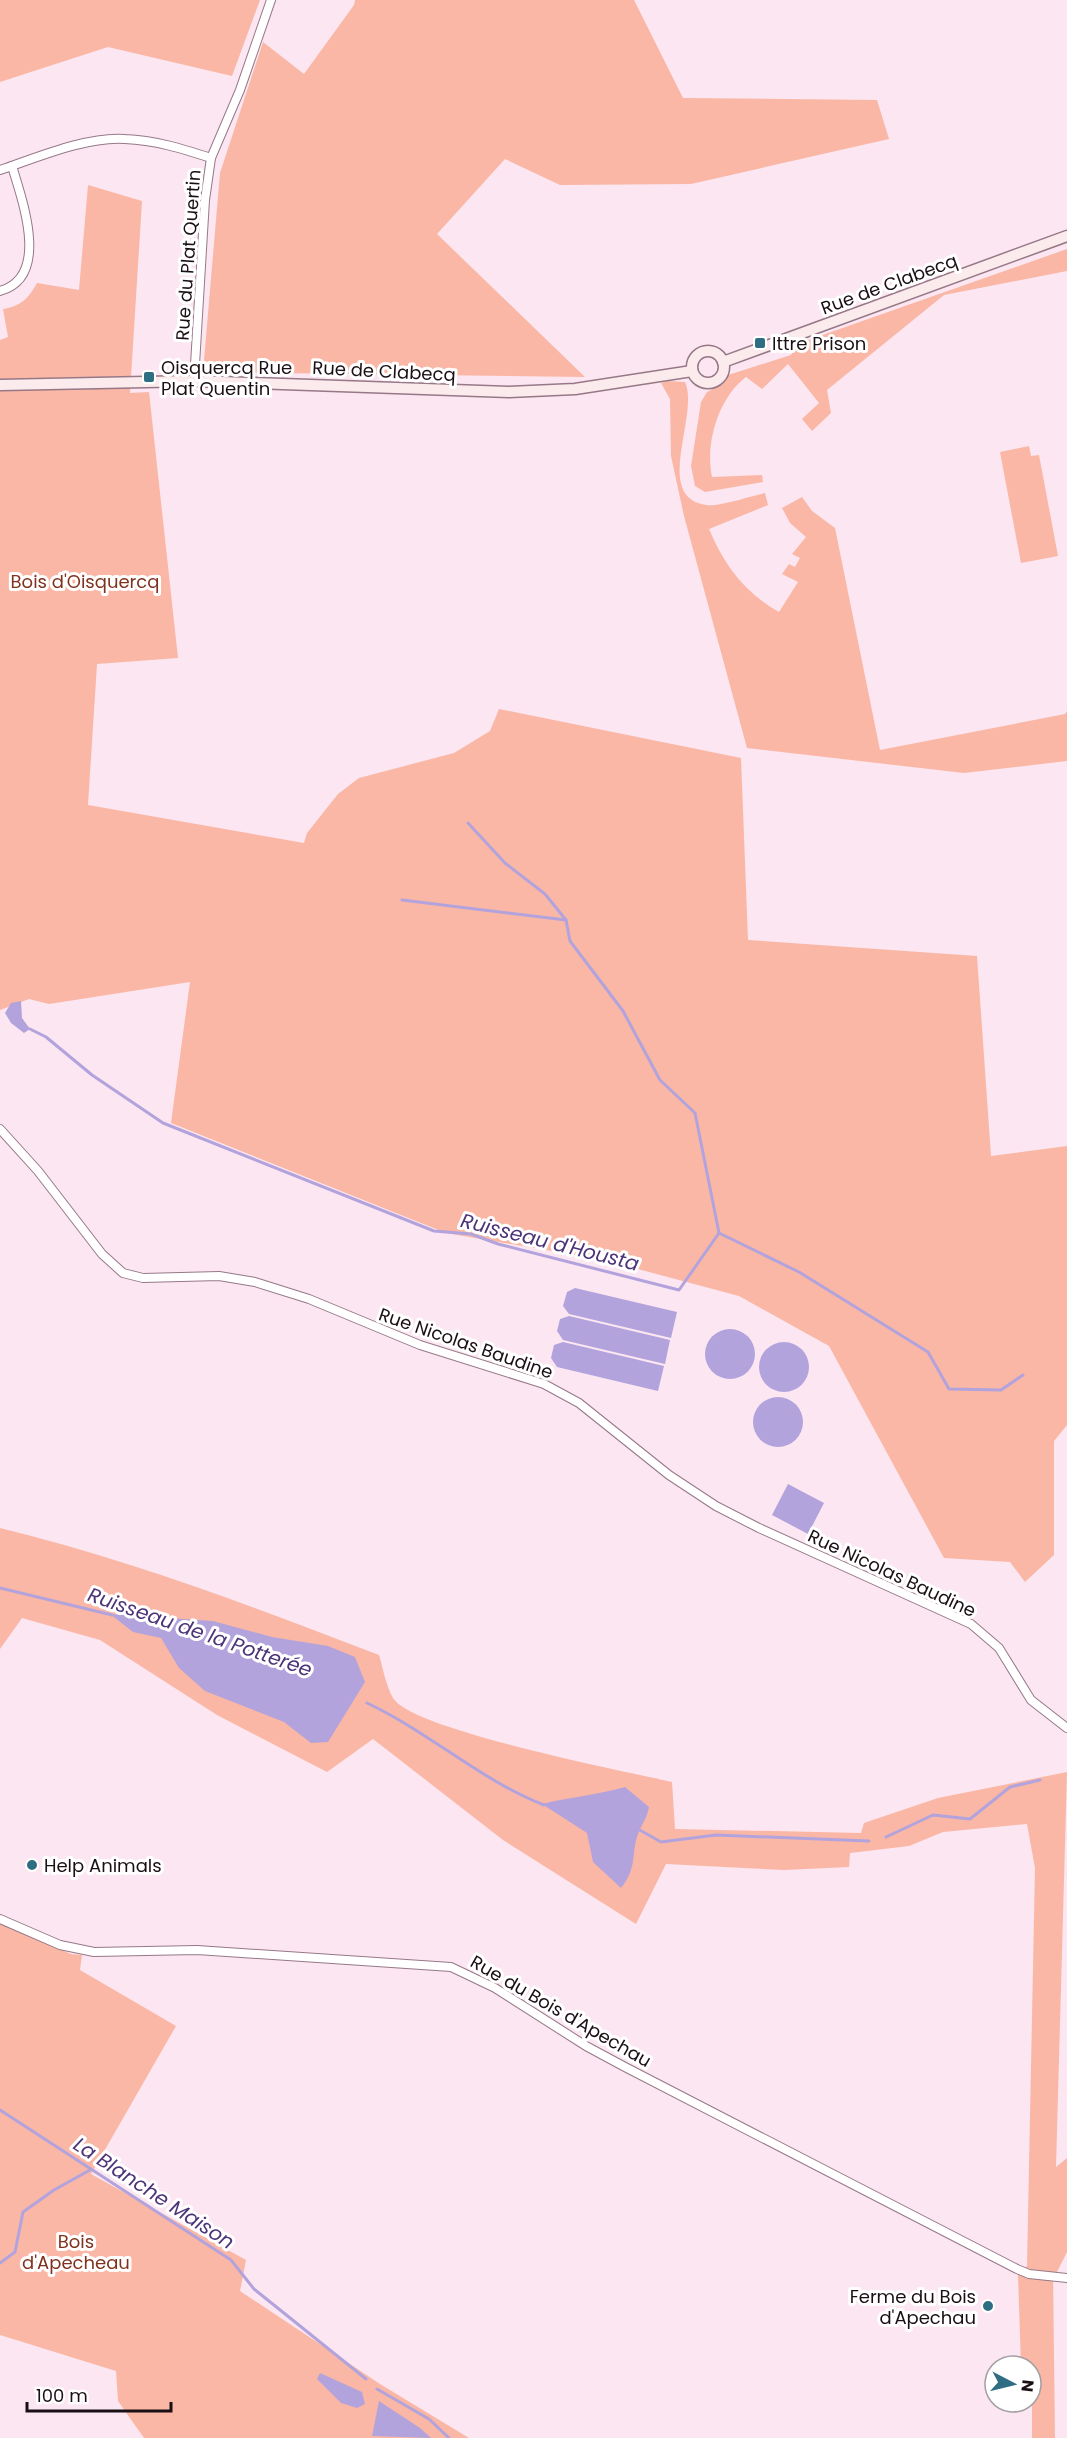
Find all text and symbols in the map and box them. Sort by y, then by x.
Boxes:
street label: Rue du Plat Quertin [170,169,206,341]
street label: Rue de Clabecq [817,248,961,320]
place label: Ittre Prison [772,331,866,356]
marker: Ittre Prison [753,336,767,350]
place label: Oisquercq Rue Plat Quentin [161,355,292,401]
street label: Rue de Clabecq [312,355,456,387]
marker: Oisquercq Rue Plat Quentin [142,370,156,384]
park label: Bois d'Oisquercq [11,569,159,594]
water label: Ruisseau d'Housta [458,1206,642,1278]
street label: Rue Nicolas Baudine [376,1301,556,1385]
street label: Rue Nicolas Baudine [804,1523,980,1623]
water label: Ruisseau de la Potterée [84,1580,316,1684]
place label: Help Animals [44,1853,162,1878]
marker: Help Animals [25,1858,39,1872]
street label: Rue du Bois d'Apechau [466,1949,656,2073]
water label: La Blanche Maison [68,2130,240,2256]
park label: Bois d'Apecheau [22,2229,130,2275]
place label: Ferme du Bois d'Apechau [850,2284,976,2330]
marker: Ferme du Bois d'Apechau [981,2299,995,2313]
north arrow [983,2354,1043,2414]
scale bar [27,2375,171,2413]
text: N [1015,2378,1040,2393]
text: 100 m [36,2383,88,2408]

